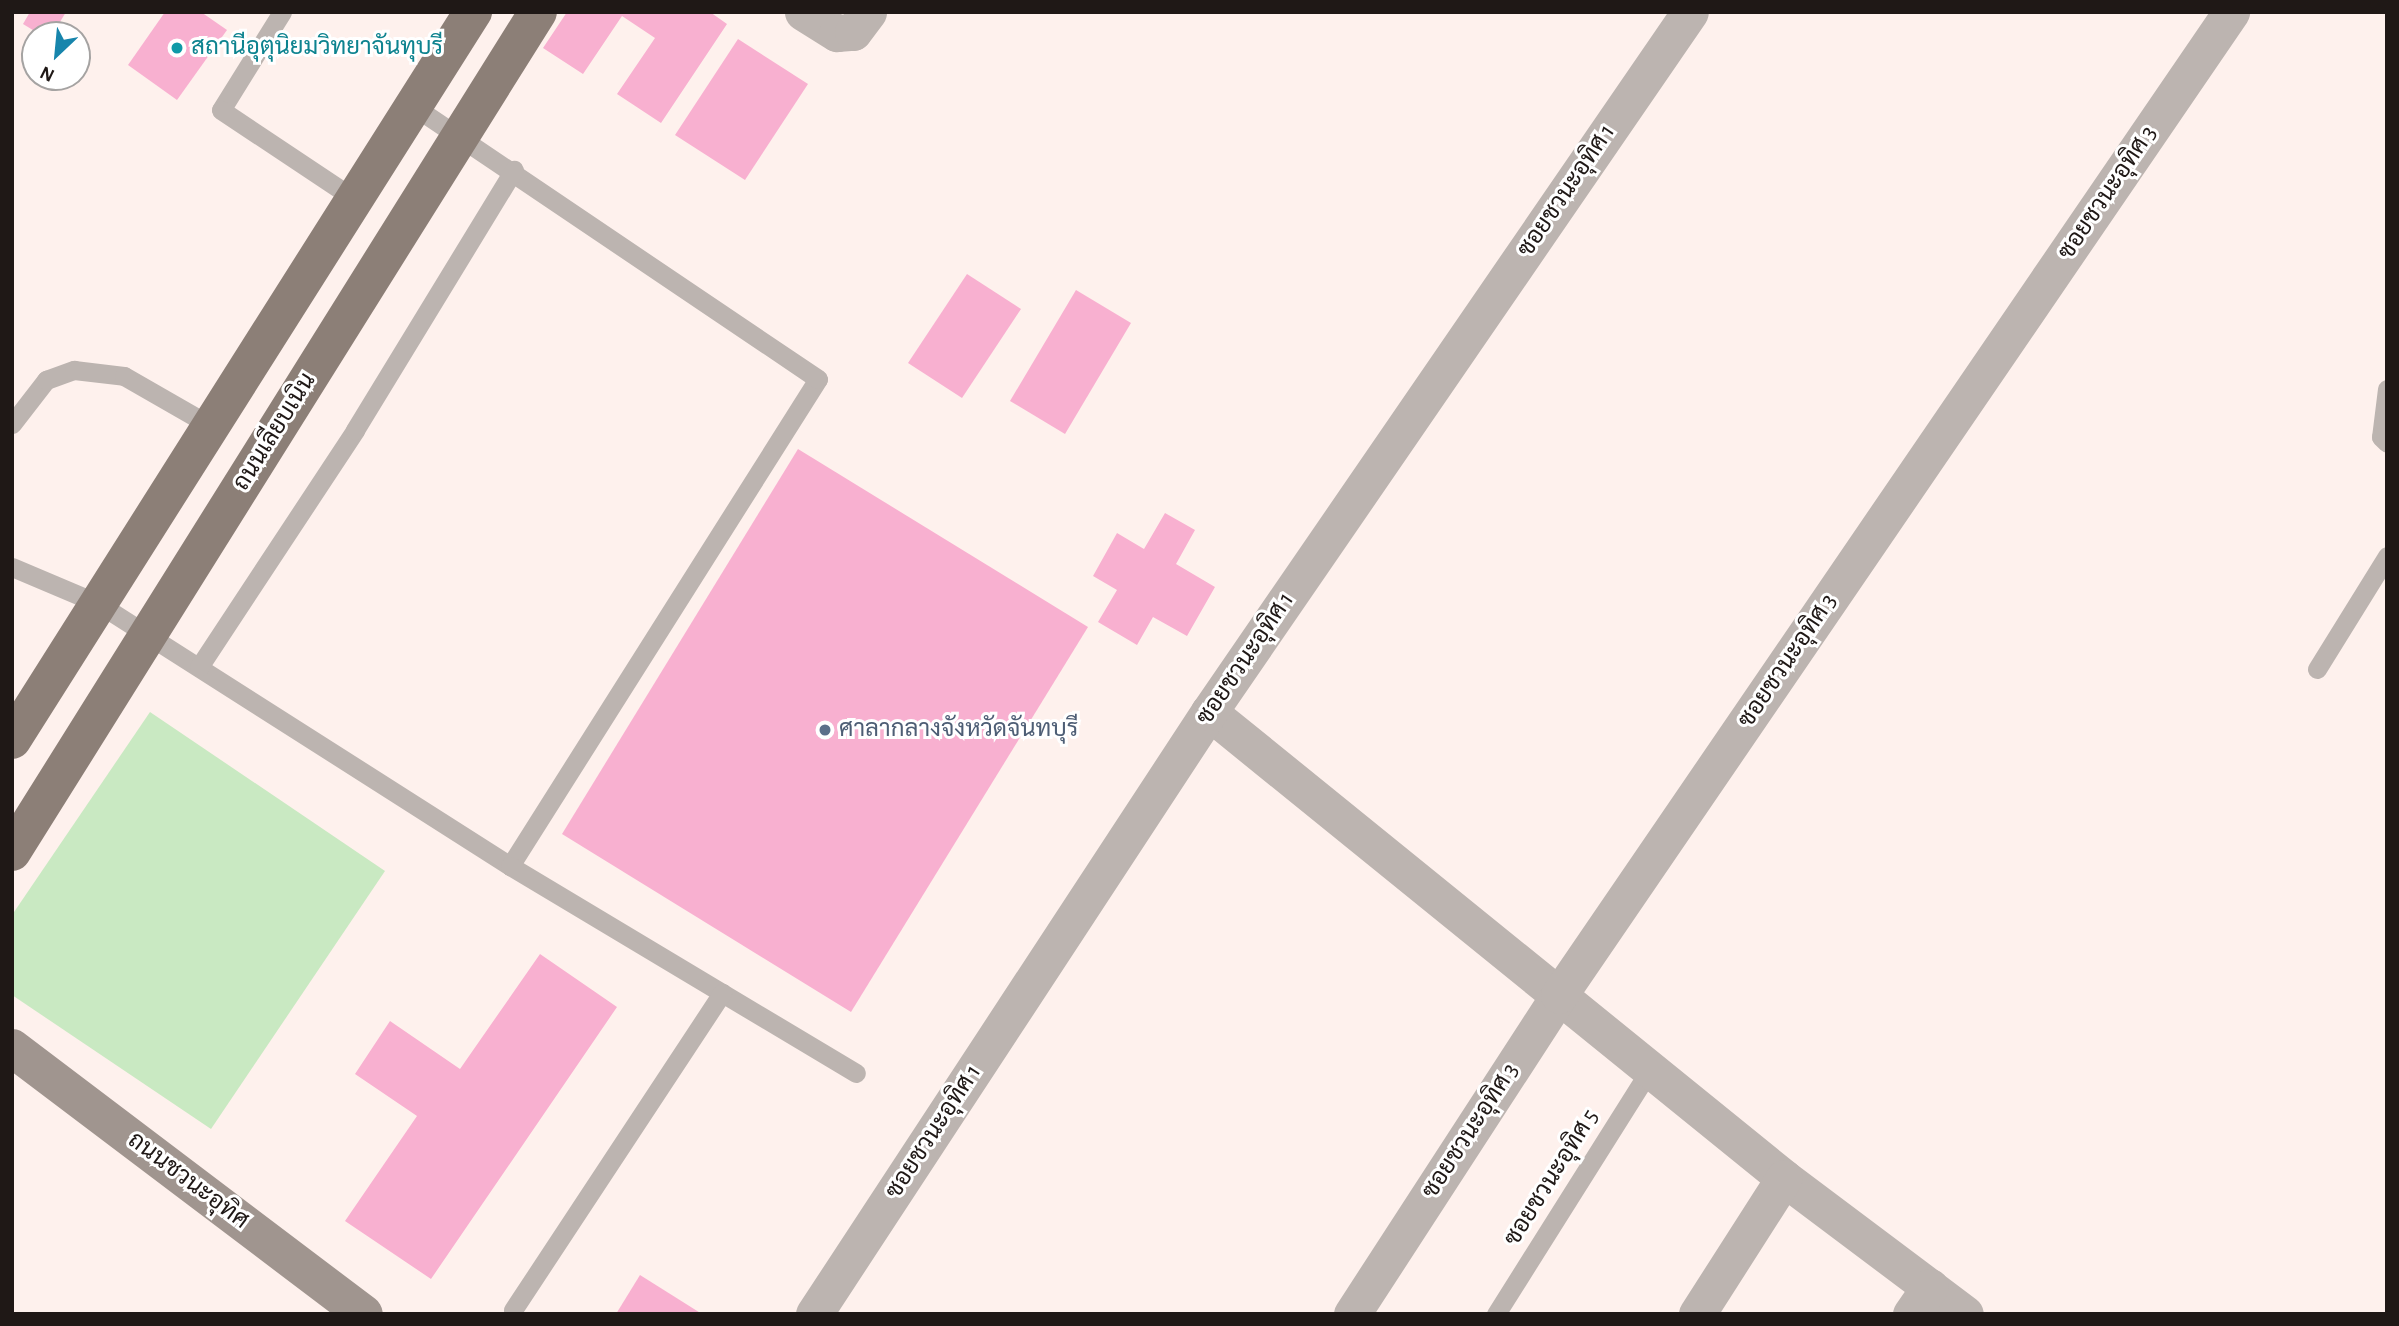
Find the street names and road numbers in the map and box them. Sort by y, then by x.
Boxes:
street label: ซอยชวนะอุทิศ 1 [1512,119,1622,263]
street label: ซอยชวนะอุทิศ 3 [2053,120,2163,266]
street label: ถนนเลียบเนิน [228,368,322,496]
street label: ซอยชวนะอุทิศ 1 [1191,587,1301,731]
street label: ซอยชวนะอุทิศ 3 [1733,588,1843,734]
street label: ซอยชวนะอุทิศ 3 [1417,1058,1525,1204]
street label: ซอยชวนะอุทิศ 1 [880,1060,988,1204]
street label: ซอยชวนะอุทิศ 5 [1498,1104,1606,1252]
street label: ถนนชวนะอุทิศ [122,1126,254,1236]

